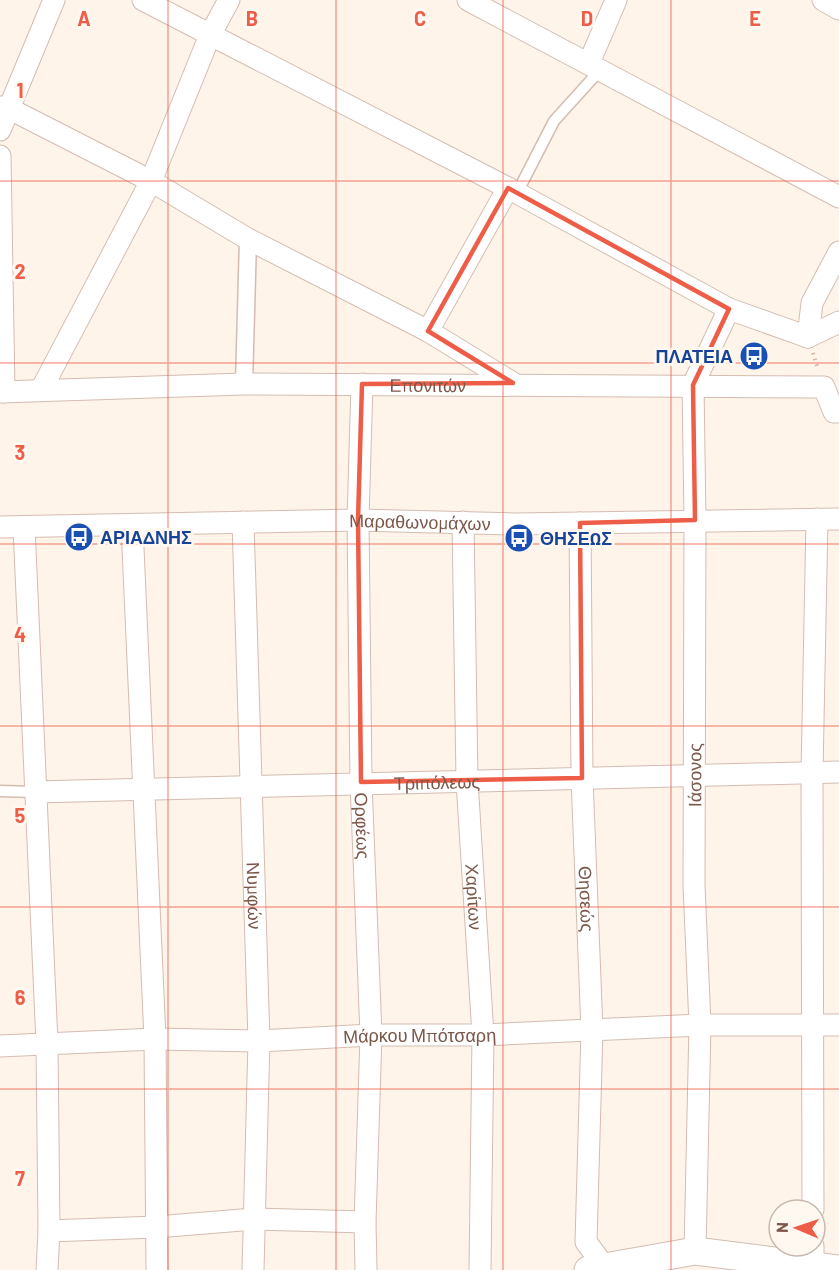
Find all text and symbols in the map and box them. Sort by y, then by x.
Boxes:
text: A [77,6,91,30]
text: B [246,6,258,30]
text: C [414,6,426,30]
text: D [581,6,593,30]
text: E [749,6,761,30]
text: 1 [16,78,24,102]
text: 2 [14,259,26,283]
bus stop icon: ΠΛΑΤΕΙΑ [738,340,770,372]
place label: ΠΛΑΤΕΙΑ [655,345,733,367]
street label: Επονιτών [390,374,466,396]
text: 3 [15,440,25,464]
street label: Μαραθωνομάχων [349,509,491,534]
bus stop icon: ΑΡΙΑΔΝΗΣ [63,521,95,553]
bus stop icon: ΘΗΣΕΩΣ [503,522,535,554]
place label: ΑΡΙΑΔΝΗΣ [100,526,192,548]
place label: ΘΗΣΕΩΣ [540,527,612,549]
text: 4 [14,622,26,646]
street label: Ιάσονος [683,743,705,807]
street label: Τριπόλεως [393,770,481,794]
street label: Ορφέως [350,792,375,860]
text: 5 [15,803,26,827]
street label: Νυμφών [242,862,267,930]
street label: Χαρίτων [461,863,487,931]
street label: Θησεώς [574,866,599,933]
text: 6 [15,985,26,1009]
street label: Μάρκου Μπότσαρη [343,1023,497,1047]
text: 7 [15,1166,25,1190]
north arrow [767,1198,827,1258]
text: N [772,1222,791,1233]

